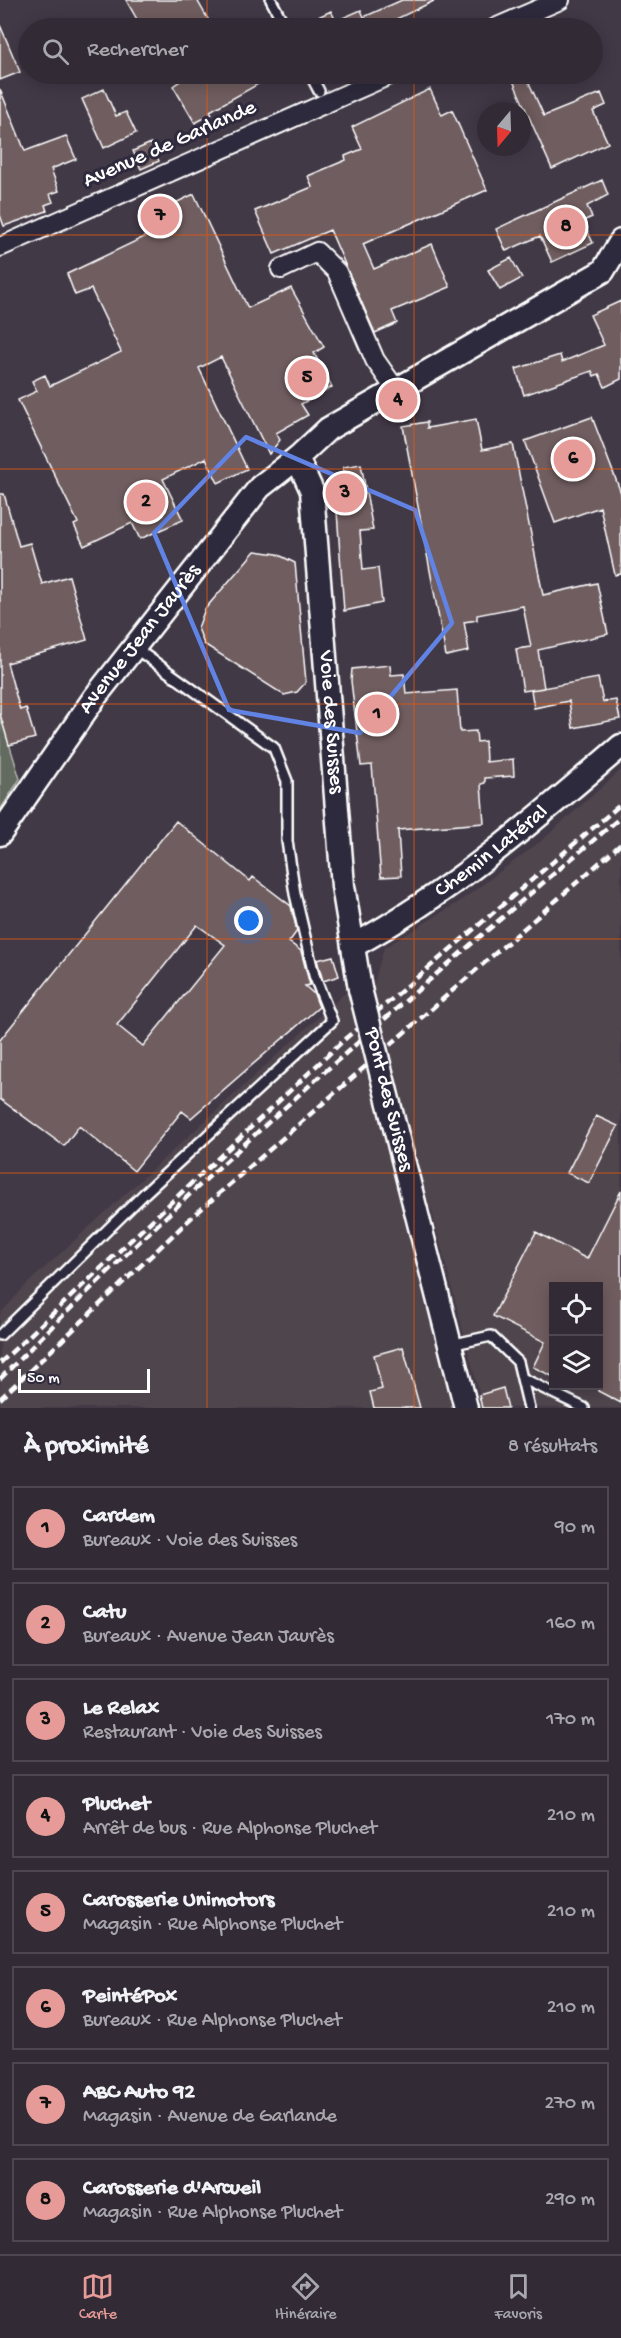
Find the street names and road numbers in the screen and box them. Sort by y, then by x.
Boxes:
street label: Avenue de Garlande [80,95,261,195]
street label: Avenue Jean Jaurès [74,558,208,720]
street label: Voie des Suisses [311,648,349,796]
street label: Chemin Latéral [430,800,554,904]
street label: Pont des Suisses [357,1024,419,1175]

